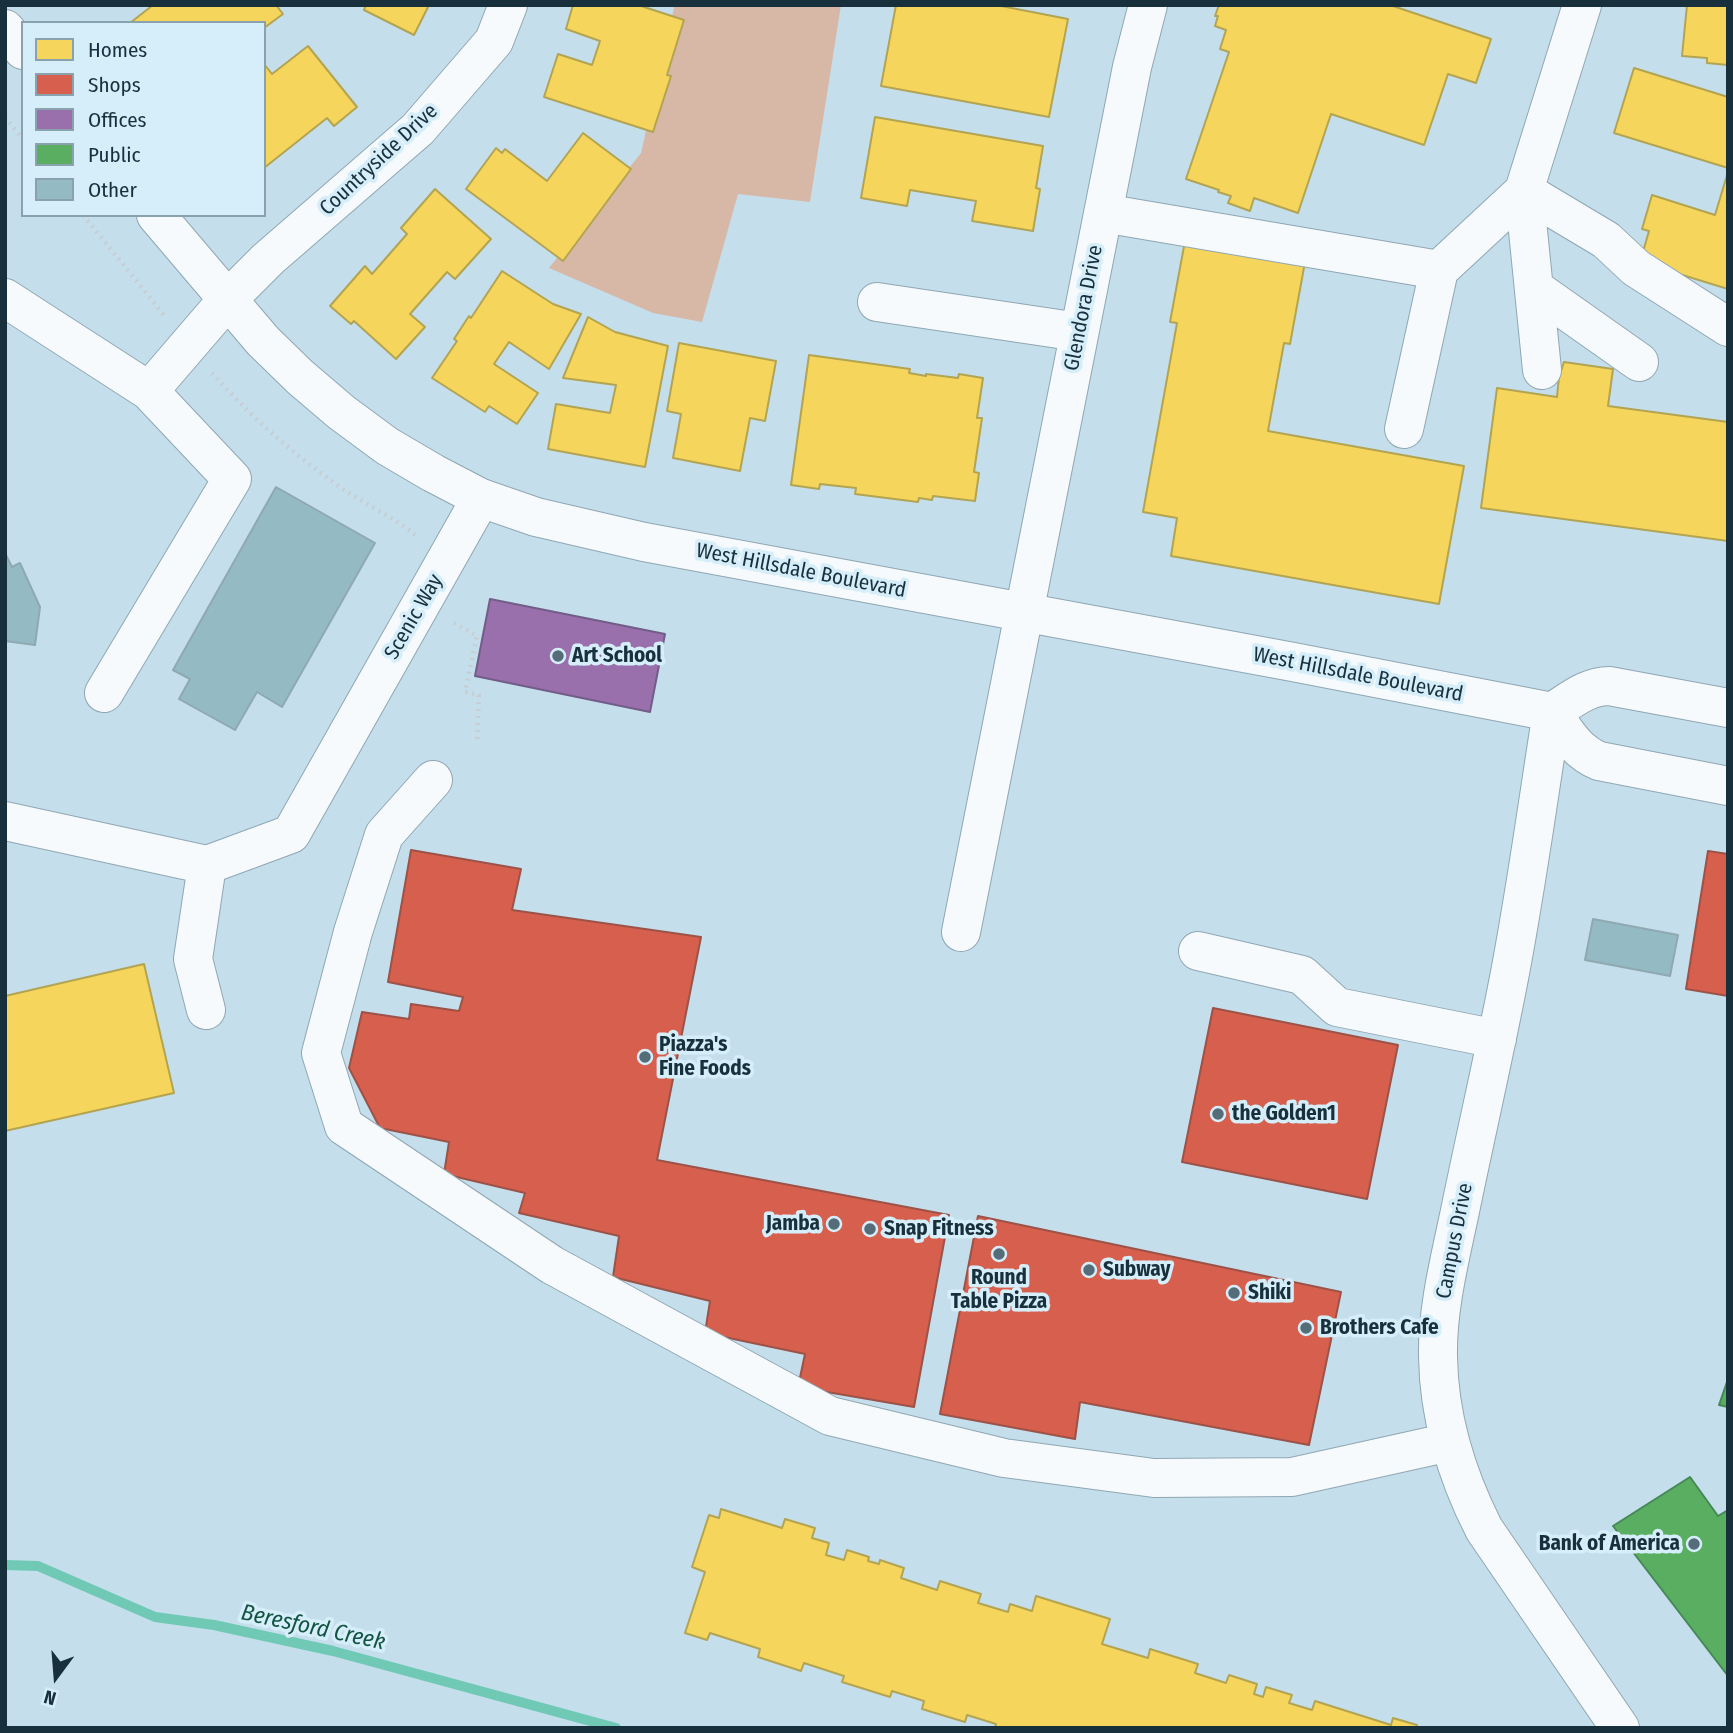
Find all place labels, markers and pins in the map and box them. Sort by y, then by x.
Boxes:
place label: Art School [572,643,662,669]
marker: Art School [550,648,566,664]
place label: Piazza's Fine Foods [659,1032,751,1082]
marker: Piazza's Fine Foods [637,1049,653,1065]
place label: the Golden1 [1232,1101,1336,1127]
marker: the Golden1 [1210,1106,1226,1122]
place label: Jamba [766,1211,820,1237]
marker: Jamba [826,1216,842,1232]
place label: Snap Fitness [884,1216,994,1242]
marker: Snap Fitness [862,1221,878,1237]
marker: Round Table Pizza [991,1246,1007,1262]
place label: Subway [1103,1257,1170,1283]
marker: Subway [1081,1262,1097,1278]
place label: Round Table Pizza [951,1265,1047,1315]
place label: Shiki [1248,1280,1291,1306]
marker: Shiki [1226,1285,1242,1301]
place label: Brothers Cafe [1320,1315,1439,1341]
marker: Brothers Cafe [1298,1320,1314,1336]
place label: Bank of America [1539,1531,1680,1557]
marker: Bank of America [1686,1536,1702,1552]

